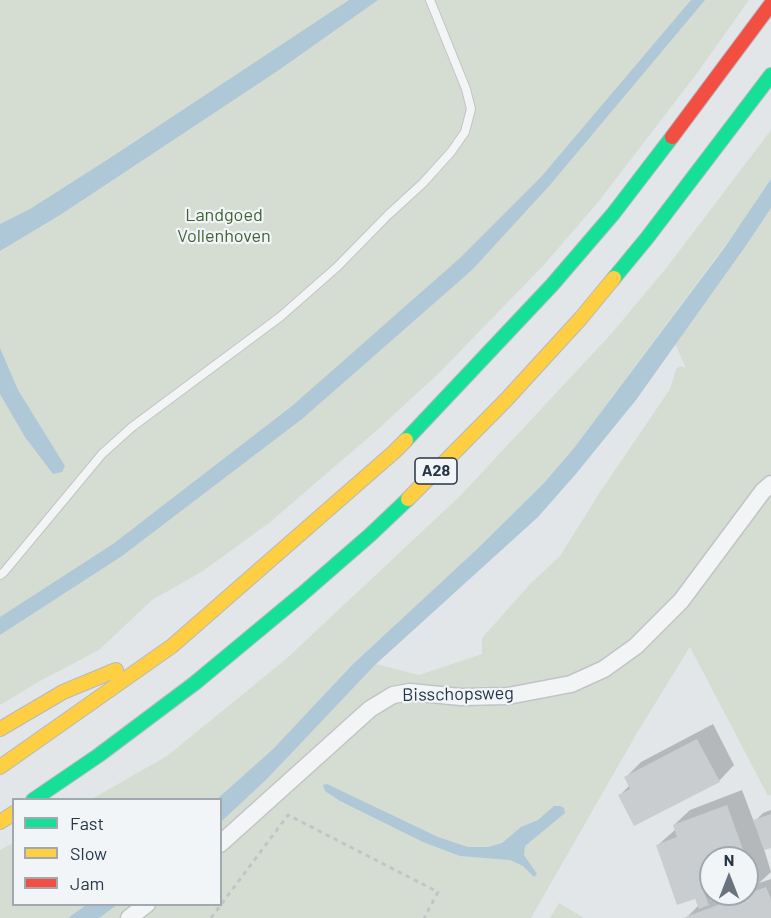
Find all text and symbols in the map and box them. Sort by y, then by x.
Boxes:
park label: Landgoed Vollenhoven [177,204,271,246]
road number: A28 [415,458,457,484]
street label: Bisschopsweg [402,682,514,706]
legend [12,798,222,906]
text: Fast [70,812,104,834]
text: Slow [70,842,107,864]
north arrow [699,846,759,906]
text: N [724,850,734,869]
text: Jam [70,872,104,894]

